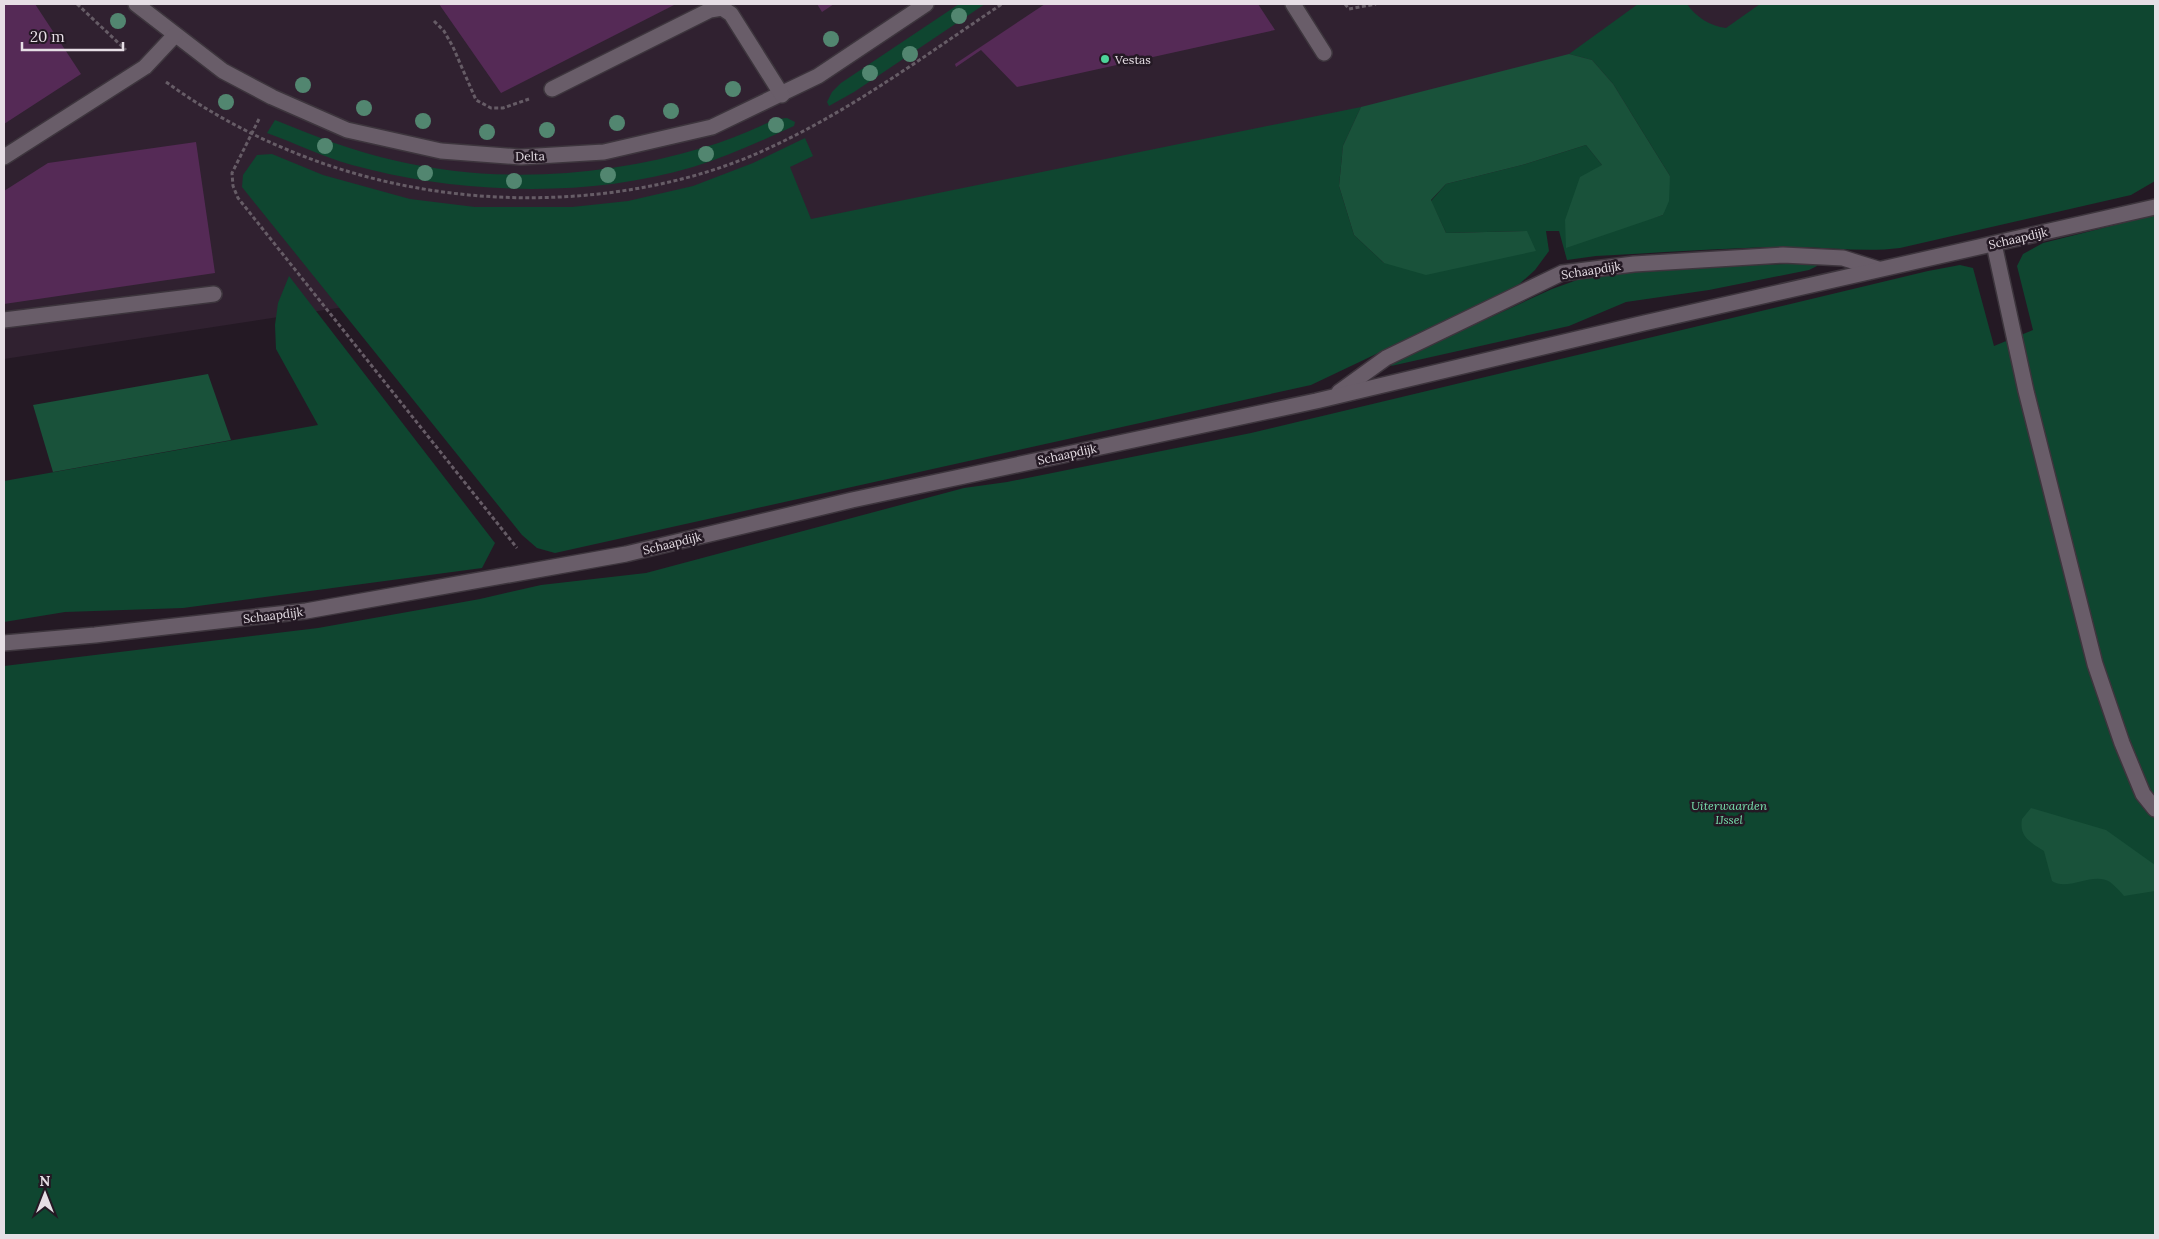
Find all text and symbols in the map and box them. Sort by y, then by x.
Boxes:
scale bar [22,20,124,52]
text: 20 m [30,27,65,46]
place label: Vestas [1114,52,1151,67]
marker: Vestas [1099,53,1111,65]
street label: Delta [515,148,545,164]
street label: Schaapdijk [1987,224,2049,252]
street label: Schaapdijk [1560,258,1622,282]
street label: Schaapdijk [1036,440,1098,468]
street label: Schaapdijk [641,528,703,558]
street label: Schaapdijk [242,604,304,626]
park label: Uiterwaarden IJssel [1691,798,1768,827]
north arrow [20,1169,70,1219]
text: N [40,1172,51,1190]

